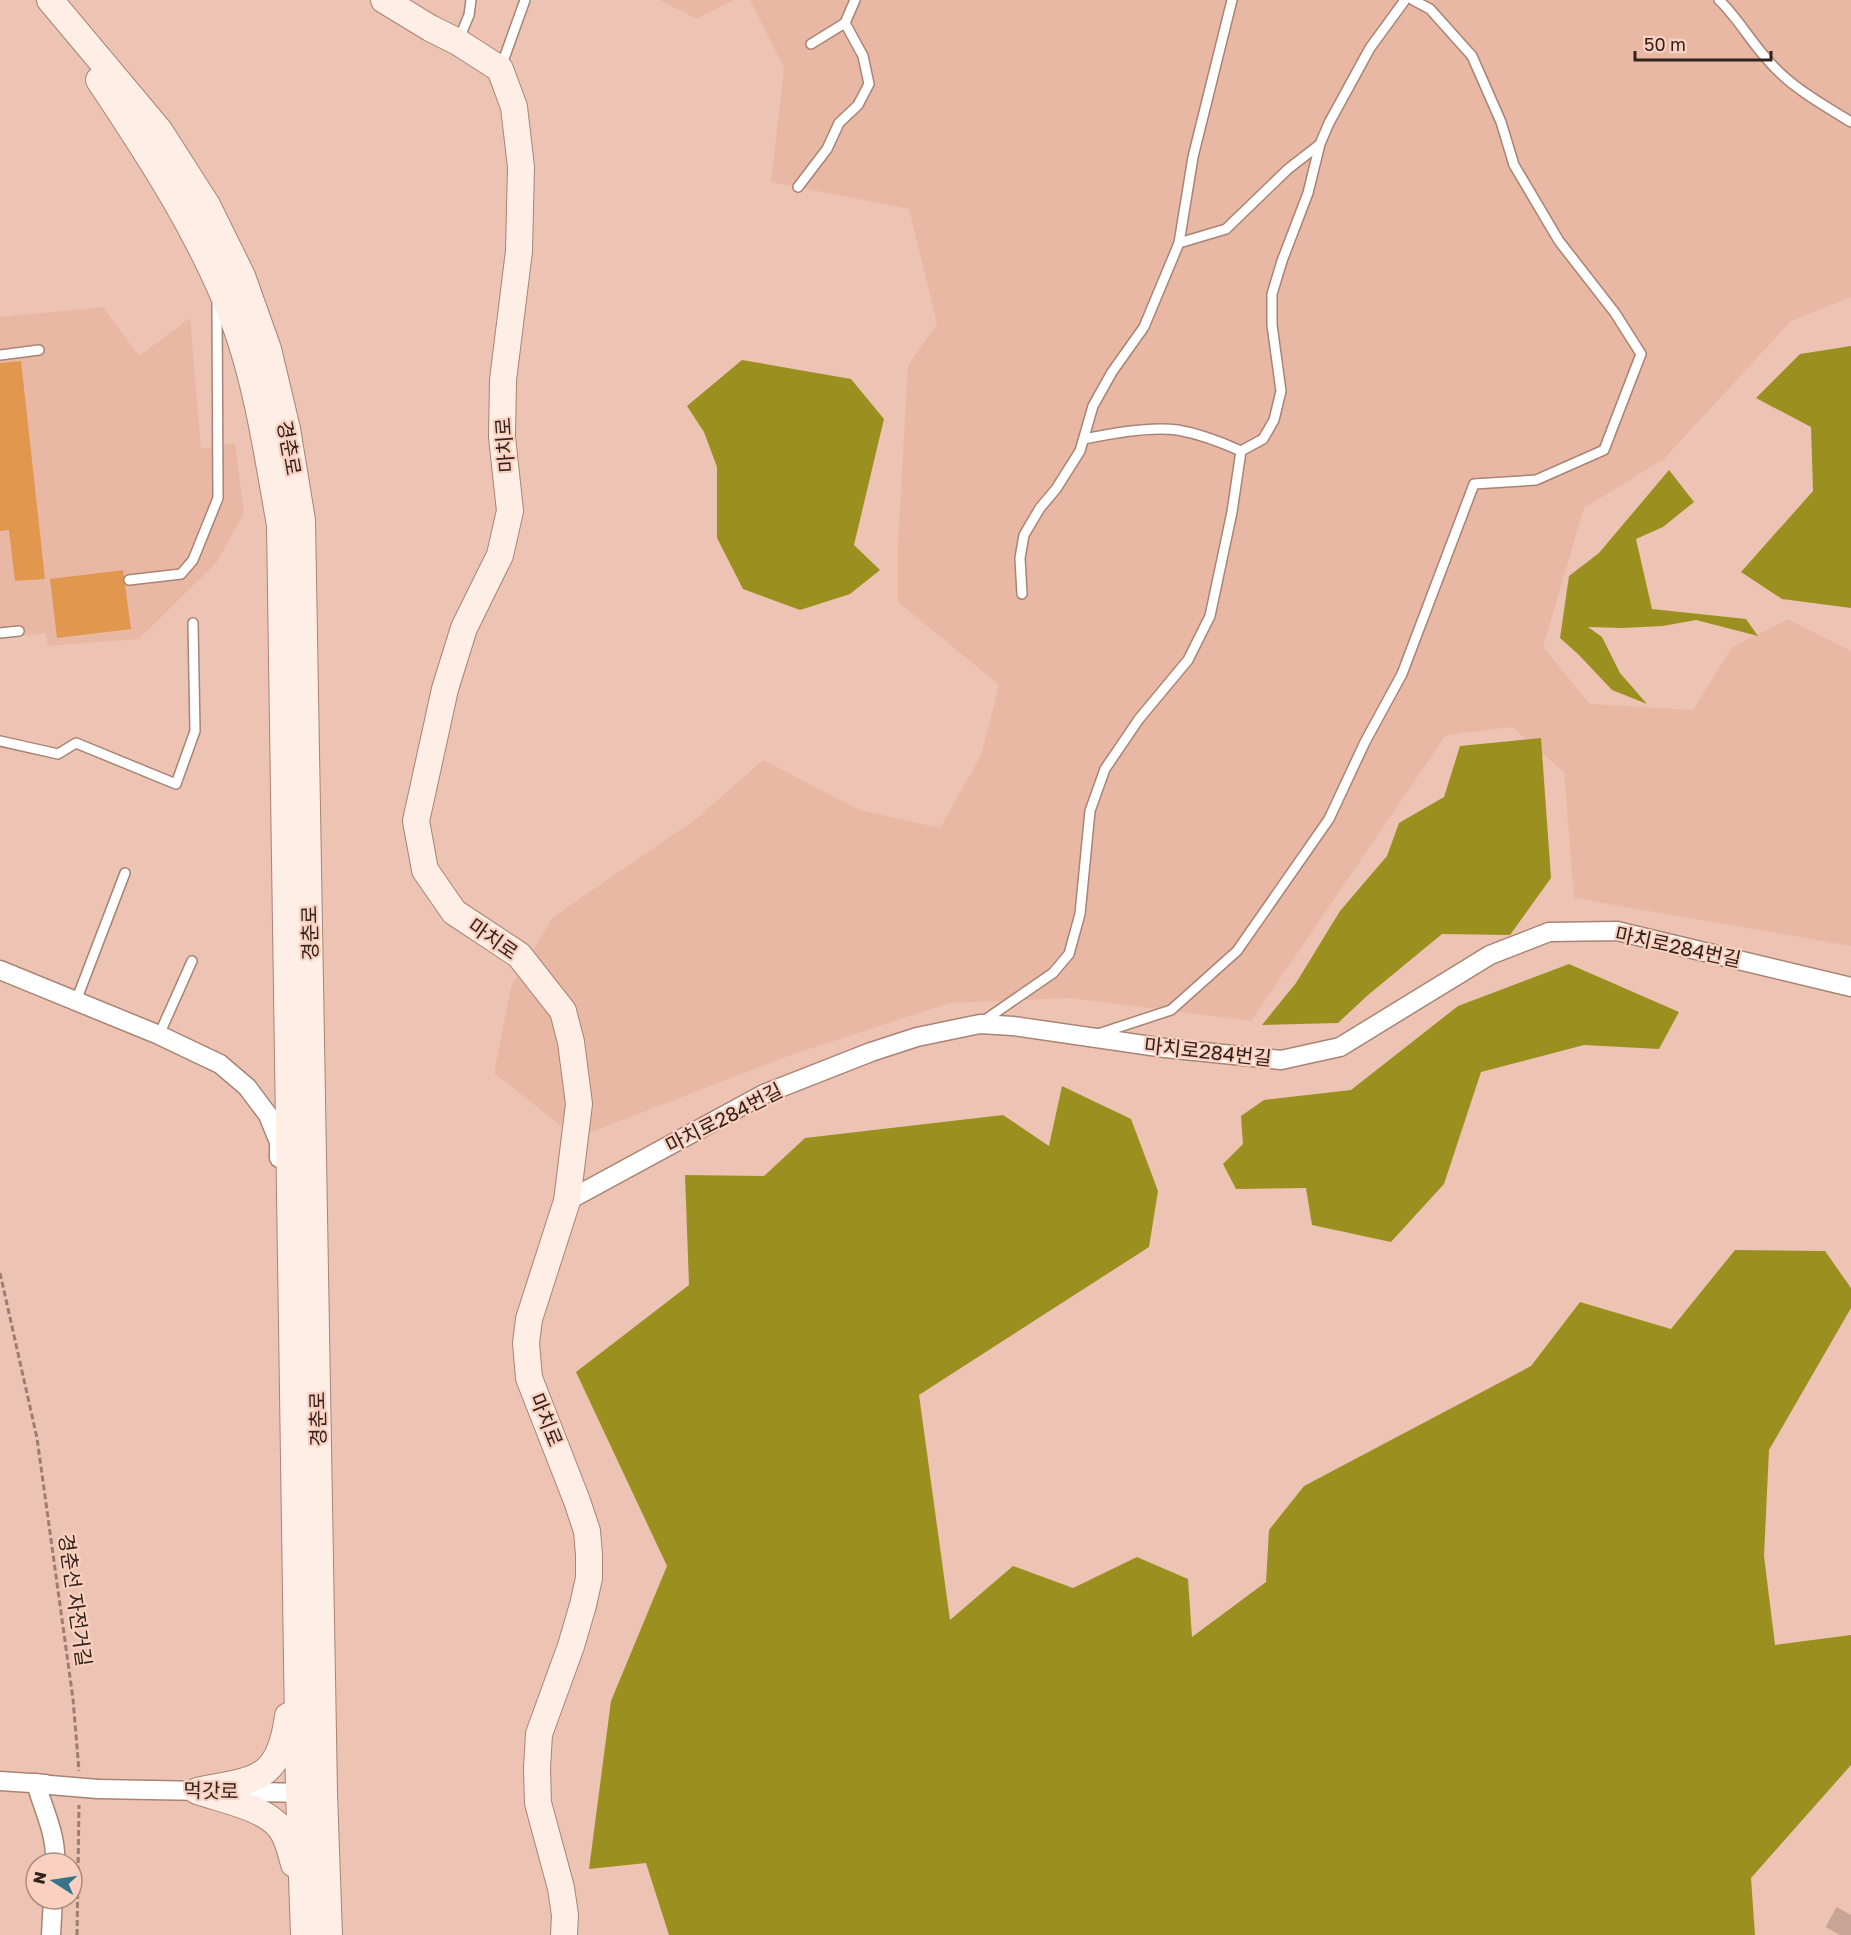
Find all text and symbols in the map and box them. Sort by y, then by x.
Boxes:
scale bar [1635,24,1772,62]
text: 50 m [1644,33,1686,55]
street label: 마치로 [490,417,518,473]
street label: 경춘로 [273,419,307,477]
street label: 경춘로 [297,905,321,961]
street label: 마치로 [464,913,523,964]
street label: 마치로284번길 [1613,921,1743,971]
street label: 마치로284번길 [1143,1032,1273,1070]
street label: 마치로284번길 [661,1077,786,1157]
street label: 마치로 [525,1390,568,1450]
street label: 경춘로 [305,1391,329,1447]
street label: 경춘선 자전거길 [55,1532,97,1668]
street label: 먹갓로 [183,1778,239,1802]
north arrow [24,1851,84,1911]
text: N [28,1870,50,1886]

